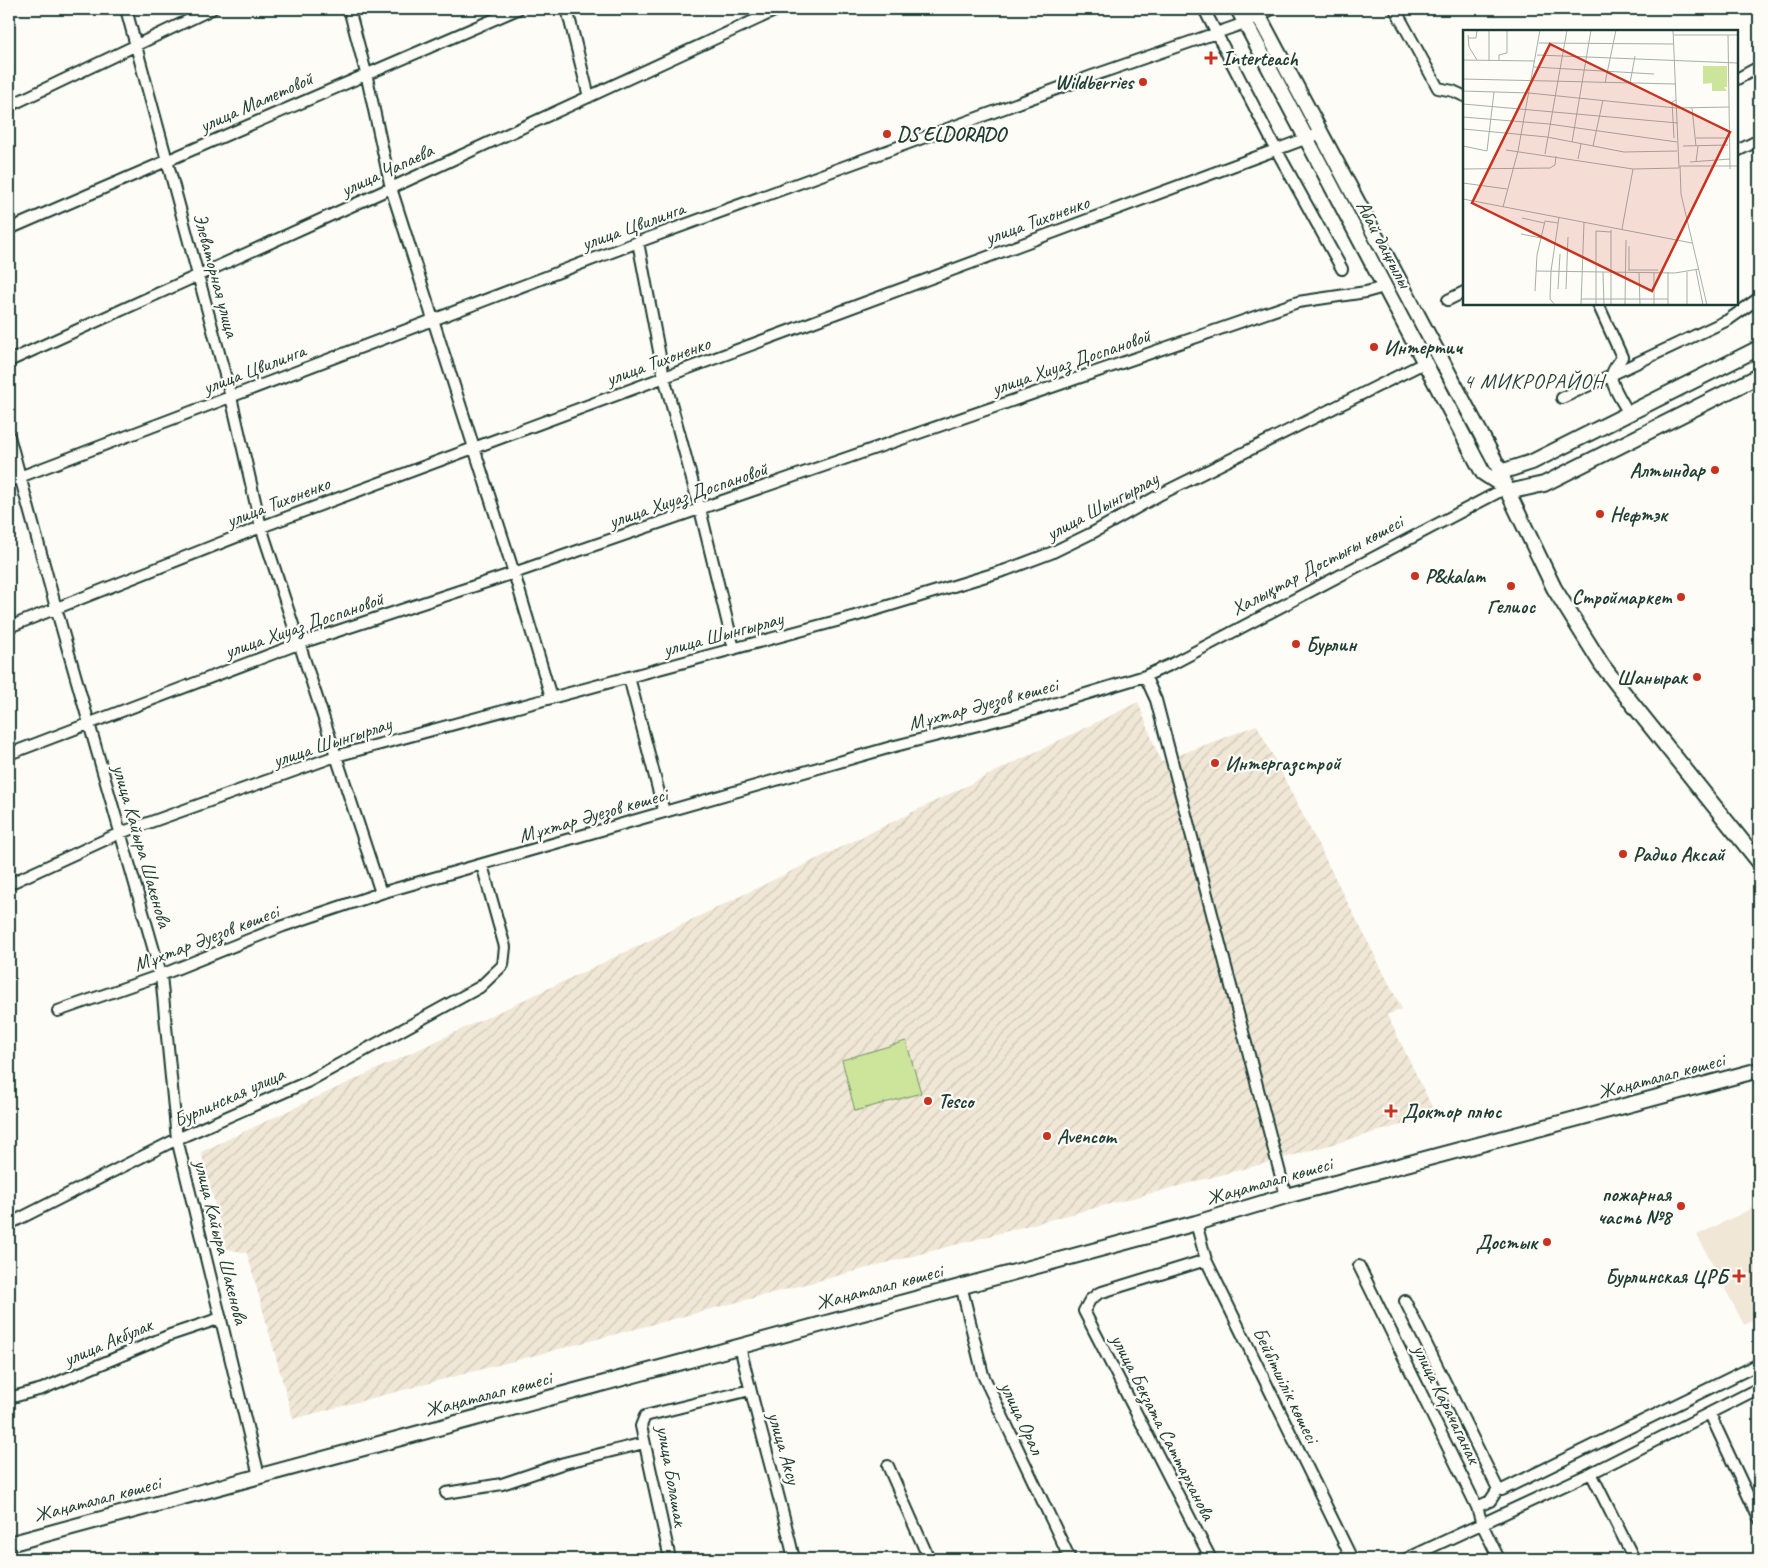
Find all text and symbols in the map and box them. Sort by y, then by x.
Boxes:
inset map [1463,30,1738,305]
place label: Interteach [1222,46,1299,71]
marker: Interteach [1204,51,1218,65]
street label: улица Маметовой [194,65,318,139]
place label: Wildberries [1055,70,1135,95]
marker: Wildberries [1137,76,1149,88]
place label: DS ELDORADO [897,122,1008,147]
marker: DS ELDORADO [881,128,893,140]
street label: улица Чапаева [336,137,438,203]
street label: улица Тихоненко [981,189,1093,251]
street label: улица Цвилинга [577,195,690,257]
street label: Абай даңғылы [1351,196,1418,293]
street label: Элеваторная улица [187,210,245,342]
street label: улица Хиуаз Доспановой [987,323,1156,402]
street label: улица Тихоненко [602,330,714,392]
place label: Интертич [1384,335,1464,360]
street label: улица Цвилинга [198,337,310,400]
marker: Интертич [1368,341,1380,353]
district label: 4 МИКРОРАЙОН [1464,368,1607,394]
street label: улица Хиуаз Доспановой [604,456,773,535]
place label: Алтындар [1630,458,1707,483]
marker: Алтындар [1709,464,1721,476]
street label: улица Шынгырлау [1041,465,1163,546]
street label: улица Тихоненко [222,470,334,534]
place label: Нефтэк [1610,502,1669,527]
street label: Халықтар Достығы көшесі [1227,508,1409,621]
marker: Нефтэк [1594,508,1606,520]
place label: P&kalam [1425,564,1487,589]
marker: P&kalam [1409,570,1421,582]
marker: Гелиос [1505,580,1517,592]
place label: Строймаркет [1572,585,1673,610]
street label: улица Хиуаз Доспановой [220,586,389,665]
marker: Строймаркет [1675,591,1687,603]
place label: Гелиос [1487,594,1536,619]
street label: улица Шынгырлау [659,606,787,662]
place label: Бурлин [1306,632,1358,657]
marker: Бурлин [1290,638,1302,650]
place label: Шанырак [1617,665,1689,690]
street label: Мұхтар Әуезов көшесі [906,671,1063,737]
marker: Шанырак [1691,671,1703,683]
street label: улица Шынгырлау [269,711,396,773]
place label: Интергазстрой [1225,751,1342,777]
marker: Интергазстрой [1209,757,1221,769]
street label: улица Кайыра Шакенова [106,761,178,932]
street label: Мұхтар Әуезов көшесі [516,781,673,849]
place label: Радио Аксай [1633,842,1726,867]
marker: Радио Аксай [1617,848,1629,860]
street label: Мұхтар Әуезов көшесі [130,898,285,978]
street label: Жаңаталап көшесі [1595,1047,1729,1105]
street label: Бурлинская улица [170,1061,290,1133]
place label: Tesco [938,1089,975,1114]
marker: Tesco [922,1095,934,1107]
place label: Доктор плюс [1402,1099,1502,1124]
marker: Доктор плюс [1384,1104,1398,1118]
place label: Avencom [1057,1124,1117,1149]
marker: Avencom [1041,1130,1053,1142]
street label: Жаңаталап көшесі [1203,1150,1337,1211]
street label: улица Кайыра Шакенова [188,1156,254,1329]
place label: пожарная часть №8 [1598,1182,1674,1230]
marker: пожарная часть №8 [1675,1200,1687,1212]
place label: Достык [1476,1230,1539,1255]
marker: Достык [1541,1236,1553,1248]
street label: Жаңаталап көшесі [813,1258,947,1316]
place label: Бурлинская ЦРБ [1605,1264,1730,1289]
marker: Бурлинская ЦРБ [1732,1269,1746,1283]
street label: улица Акбулак [59,1311,158,1372]
street label: Бейбітшілік көшесі [1247,1323,1326,1449]
street label: улица Бекзата Саттарханова [1104,1329,1222,1526]
street label: улица Карачаганак [1407,1339,1487,1469]
street label: Жаңаталап көшесі [422,1365,556,1423]
street label: улица Орал [994,1377,1050,1460]
street label: улица Аксу [762,1408,807,1489]
street label: улица Болашак [651,1423,693,1530]
street label: Жаңаталап көшесі [31,1470,165,1528]

